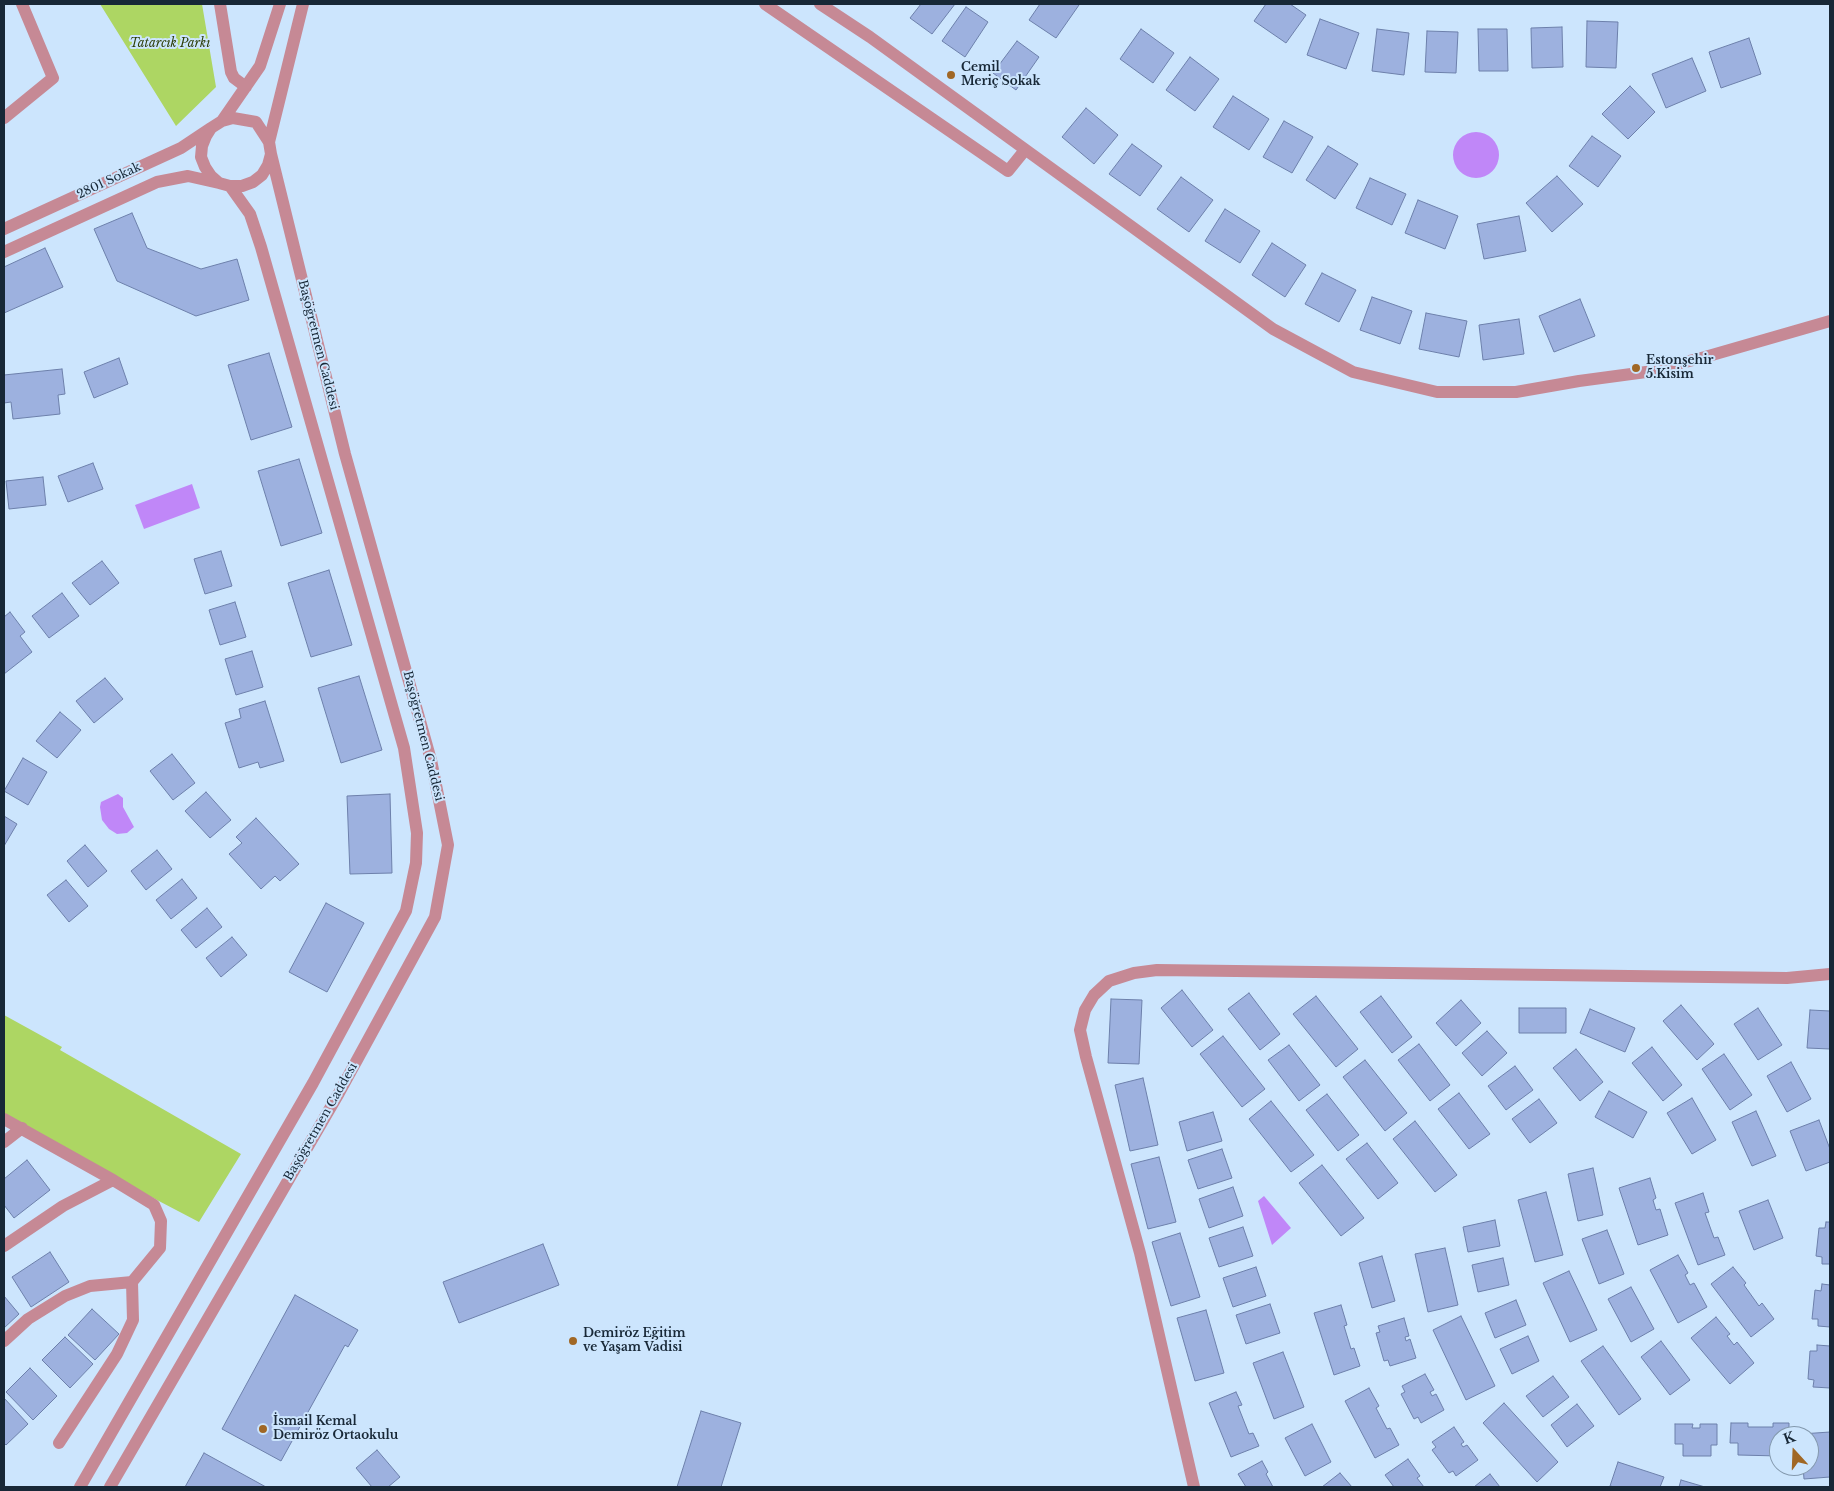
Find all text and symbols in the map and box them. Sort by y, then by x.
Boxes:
park label: Tatarcık Parkı [130,37,210,51]
place label: Cemil Meriç Sokak [961,61,1040,89]
marker: Cemil Meriç Sokak [945,69,957,81]
street label: 2801 Sokak [75,160,143,202]
street label: Başöğretmen Caddesi [295,278,341,412]
place label: Estonşehir 5.Kisim [1646,354,1713,382]
marker: Estonşehir 5.Kisim [1630,362,1642,374]
street label: Başöğretmen Caddesi [400,669,446,803]
street label: Başöğretmen Caddesi [281,1061,361,1183]
place label: Demiröz Eğitim ve Yaşam Vadisi [583,1327,685,1355]
marker: Demiröz Eğitim ve Yaşam Vadisi [567,1335,579,1347]
place label: İsmail Kemal Demiröz Ortaokulu [273,1415,398,1443]
marker: İsmail Kemal Demiröz Ortaokulu [257,1423,269,1435]
north arrow [1769,1426,1819,1476]
text: K [1781,1427,1798,1448]

